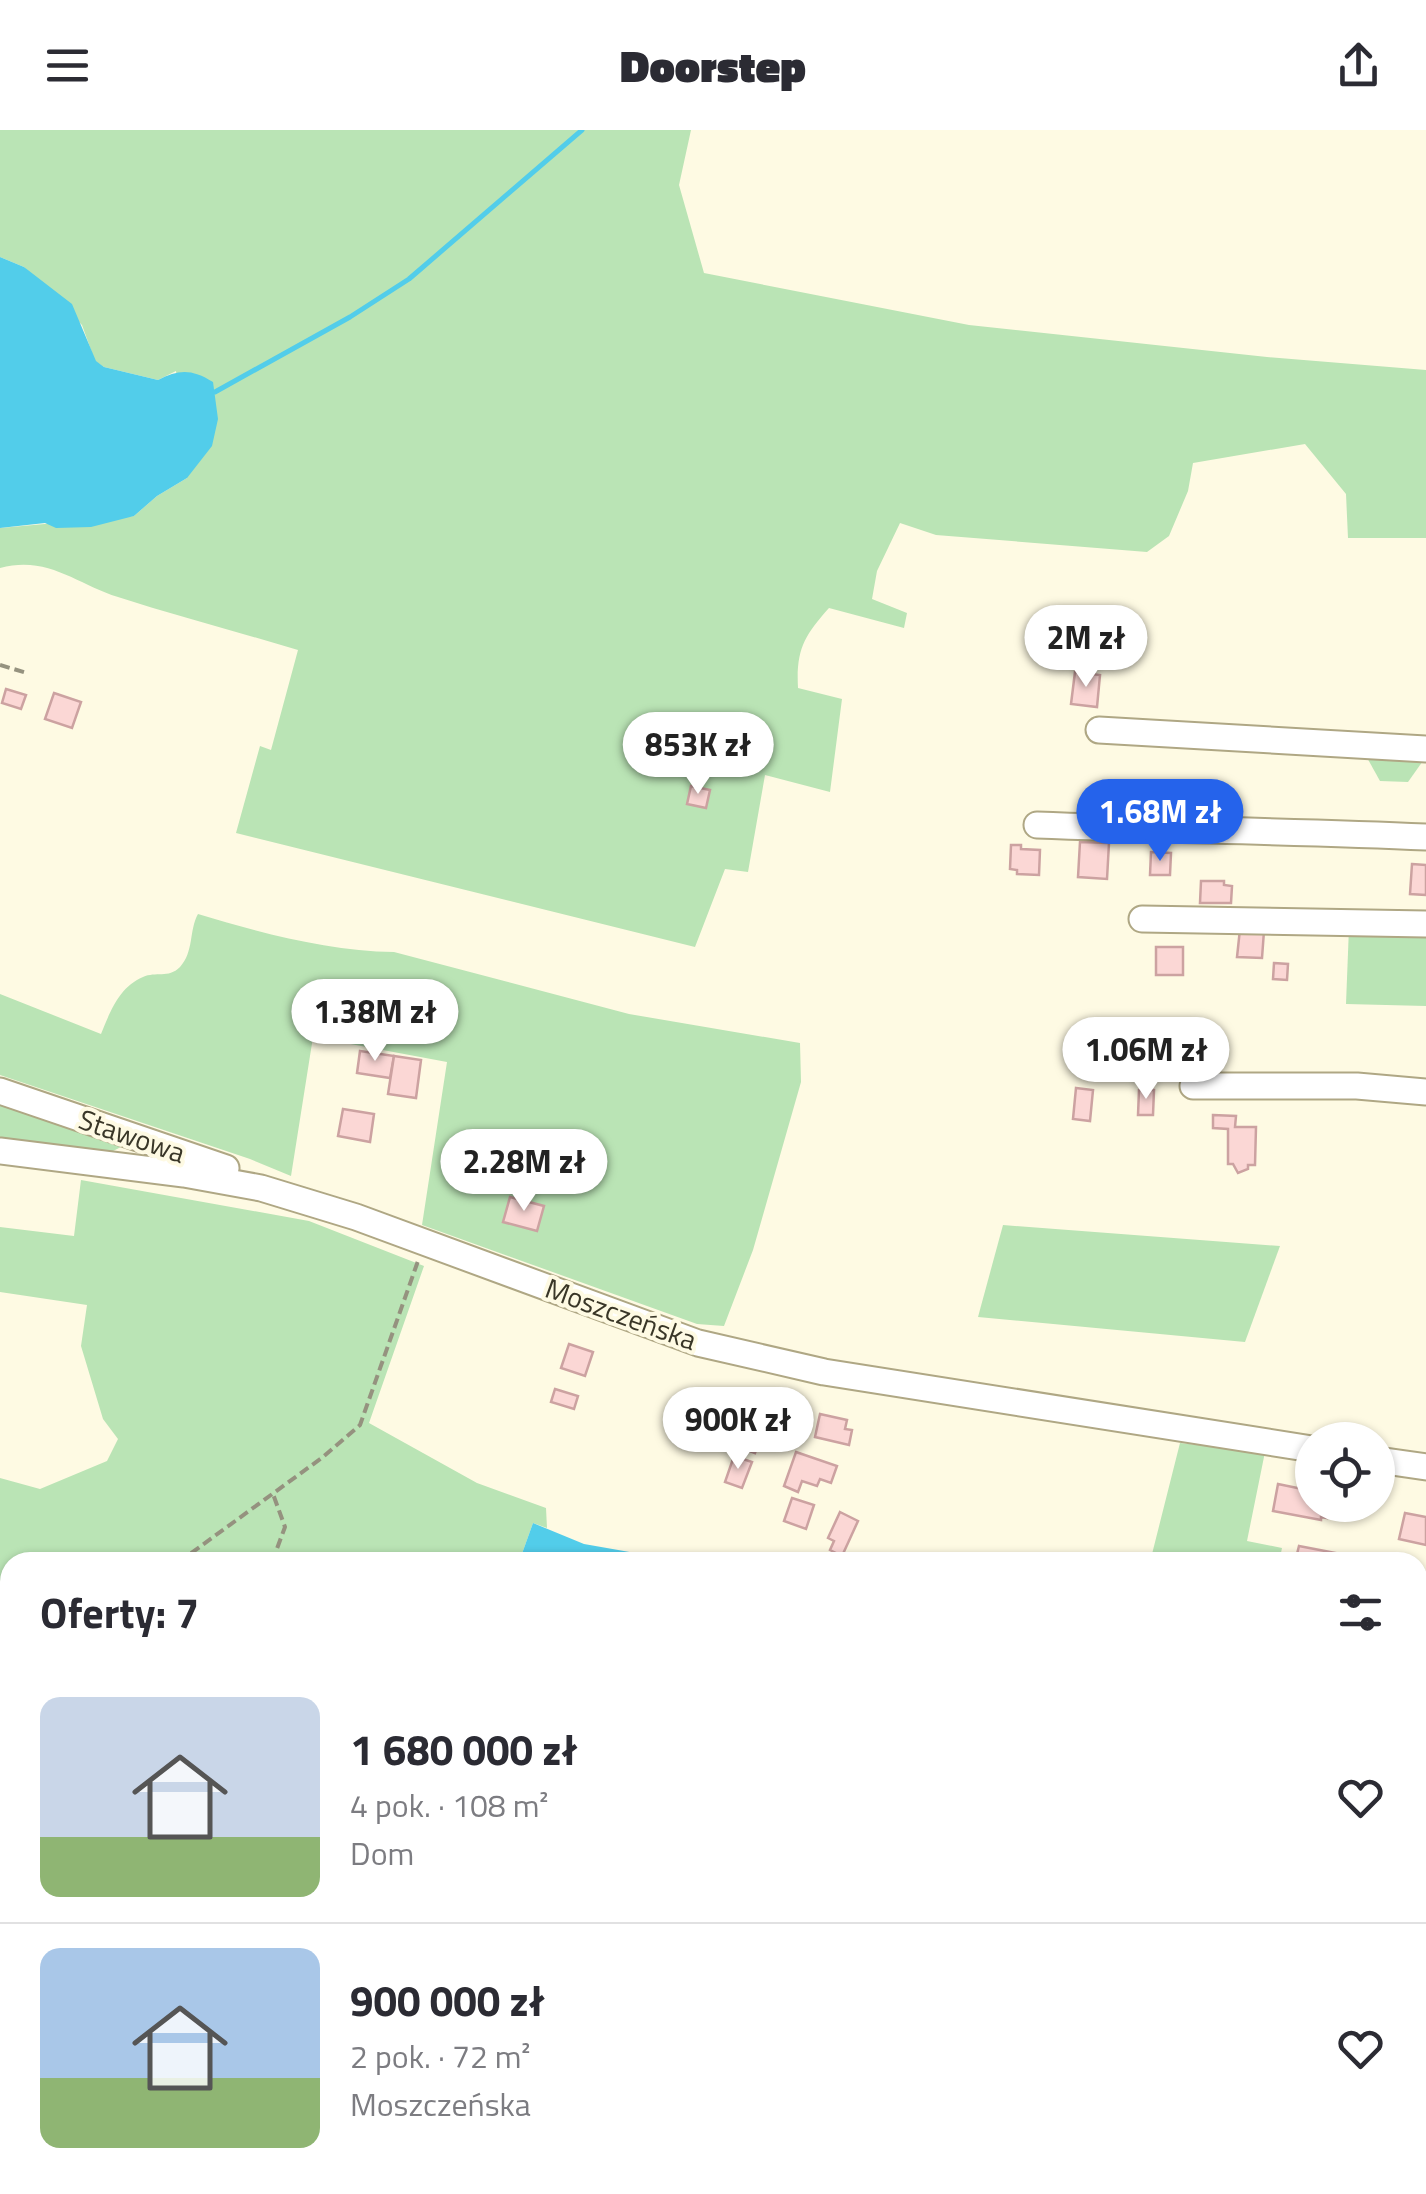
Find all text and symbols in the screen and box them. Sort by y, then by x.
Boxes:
text: Doorstep [620,31,806,99]
icon: menu [40,38,95,93]
icon: share [1331,38,1386,93]
pin: 2M zł [1016,605,1156,690]
text: 2M zł [1046,613,1126,661]
pin: 853K zł [606,712,790,797]
text: 853K zł [645,720,751,768]
pin: 1.68M zł [1057,779,1263,864]
text: 1.68M zł [1098,787,1222,835]
pin: 1.38M zł [272,979,478,1064]
text: 1.38M zł [313,987,437,1035]
pin: 1.06M zł [1043,1017,1249,1102]
text: 1.06M zł [1084,1025,1208,1073]
street label: Stawowa [73,1097,191,1174]
pin: 2.28M zł [421,1129,627,1214]
text: 2.28M zł [462,1137,586,1185]
street label: Moszczeńska [539,1266,703,1361]
pin: 900K zł [646,1387,830,1472]
text: 900K zł [685,1395,791,1443]
map controls [1295,1422,1395,1522]
button: locate [1295,1422,1395,1522]
text: Oferty: 7 [40,1580,199,1644]
icon: filters [1333,1585,1388,1640]
text: 1 680 000 zł [350,1717,577,1781]
icon: home [120,1737,240,1857]
icon: heart [1333,1770,1388,1825]
text: 4 pok. · 108 m² [350,1781,549,1829]
text: Dom [350,1829,414,1877]
text: 900 000 zł [350,1968,545,2032]
icon: home [120,1988,240,2108]
icon: heart [1333,2021,1388,2076]
text: 2 pok. · 72 m² [350,2032,531,2080]
text: Moszczeńska [350,2080,531,2128]

